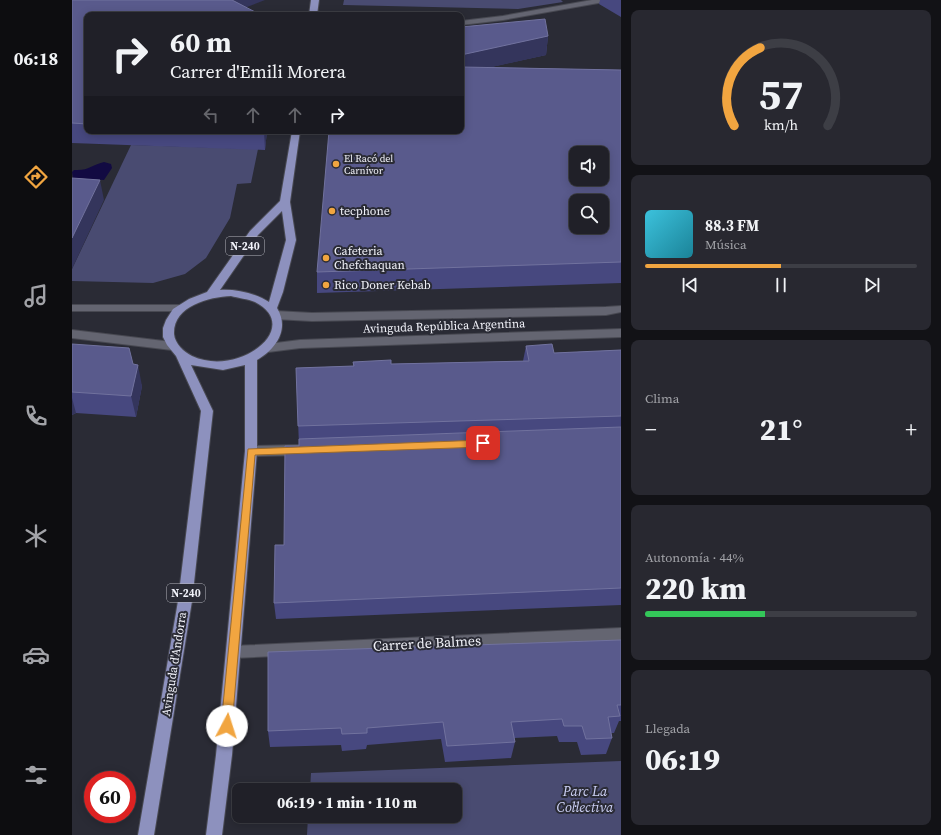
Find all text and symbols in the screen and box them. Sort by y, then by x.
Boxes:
text: 60 m [170,23,232,61]
icon: right [104,28,156,80]
text: 06:18 [14,46,58,71]
text: Carrer d'Emili Morera [170,59,346,84]
text: 57 [758,65,804,122]
icon: left [200,104,222,126]
icon: ahead [242,104,264,126]
icon: ahead [284,104,306,126]
icon: right [326,104,348,126]
text: km/h [764,114,798,134]
map controls [569,146,609,234]
button: sound [569,146,609,186]
place label: El Racó del Carnívor [344,152,393,177]
marker: El Racó del Carnívor [331,159,341,169]
icon: directions [22,163,50,191]
button: search [569,194,609,234]
place label: tecphone [340,203,390,219]
marker: tecphone [327,206,337,216]
text: 88.3 FM [705,215,759,236]
text: Música [705,236,747,253]
road number: N-240 [226,237,264,255]
place label: Cafeteria Chefchaquan [334,243,405,273]
marker: Cafeteria Chefchaquan [321,253,331,263]
icon: previous [679,274,701,296]
icon: pause [770,274,792,296]
icon: next [861,274,883,296]
place label: Rico Doner Kebab [334,277,431,293]
marker: Rico Doner Kebab [321,280,331,290]
icon: music [22,282,50,310]
street label: Avinguda República Argentina [363,315,526,337]
text: Clima [645,390,679,407]
icon: phone [22,402,50,430]
text: 21° [760,409,802,450]
text: − [645,414,657,444]
text: + [905,414,917,444]
pin [466,426,500,460]
icon: arrive [472,432,494,454]
icon: climate [22,522,50,550]
text: Autonomía · 44% [645,549,744,566]
text: 220 km [645,568,746,609]
road number: N-240 [167,584,205,602]
street label: Avinguda d'Andorra [158,610,190,717]
street label: Carrer de Balmes [372,630,482,656]
icon: car [22,641,50,669]
position arrow [206,705,248,747]
text: Llegada [645,720,690,737]
text: 06:19 [645,739,720,780]
icon: filters [22,761,50,789]
speed limit sign: 60 [84,771,136,823]
park label: Parc La Col·lectiva [557,781,614,817]
text: 06:19 · 1 min · 110 m [277,792,417,813]

